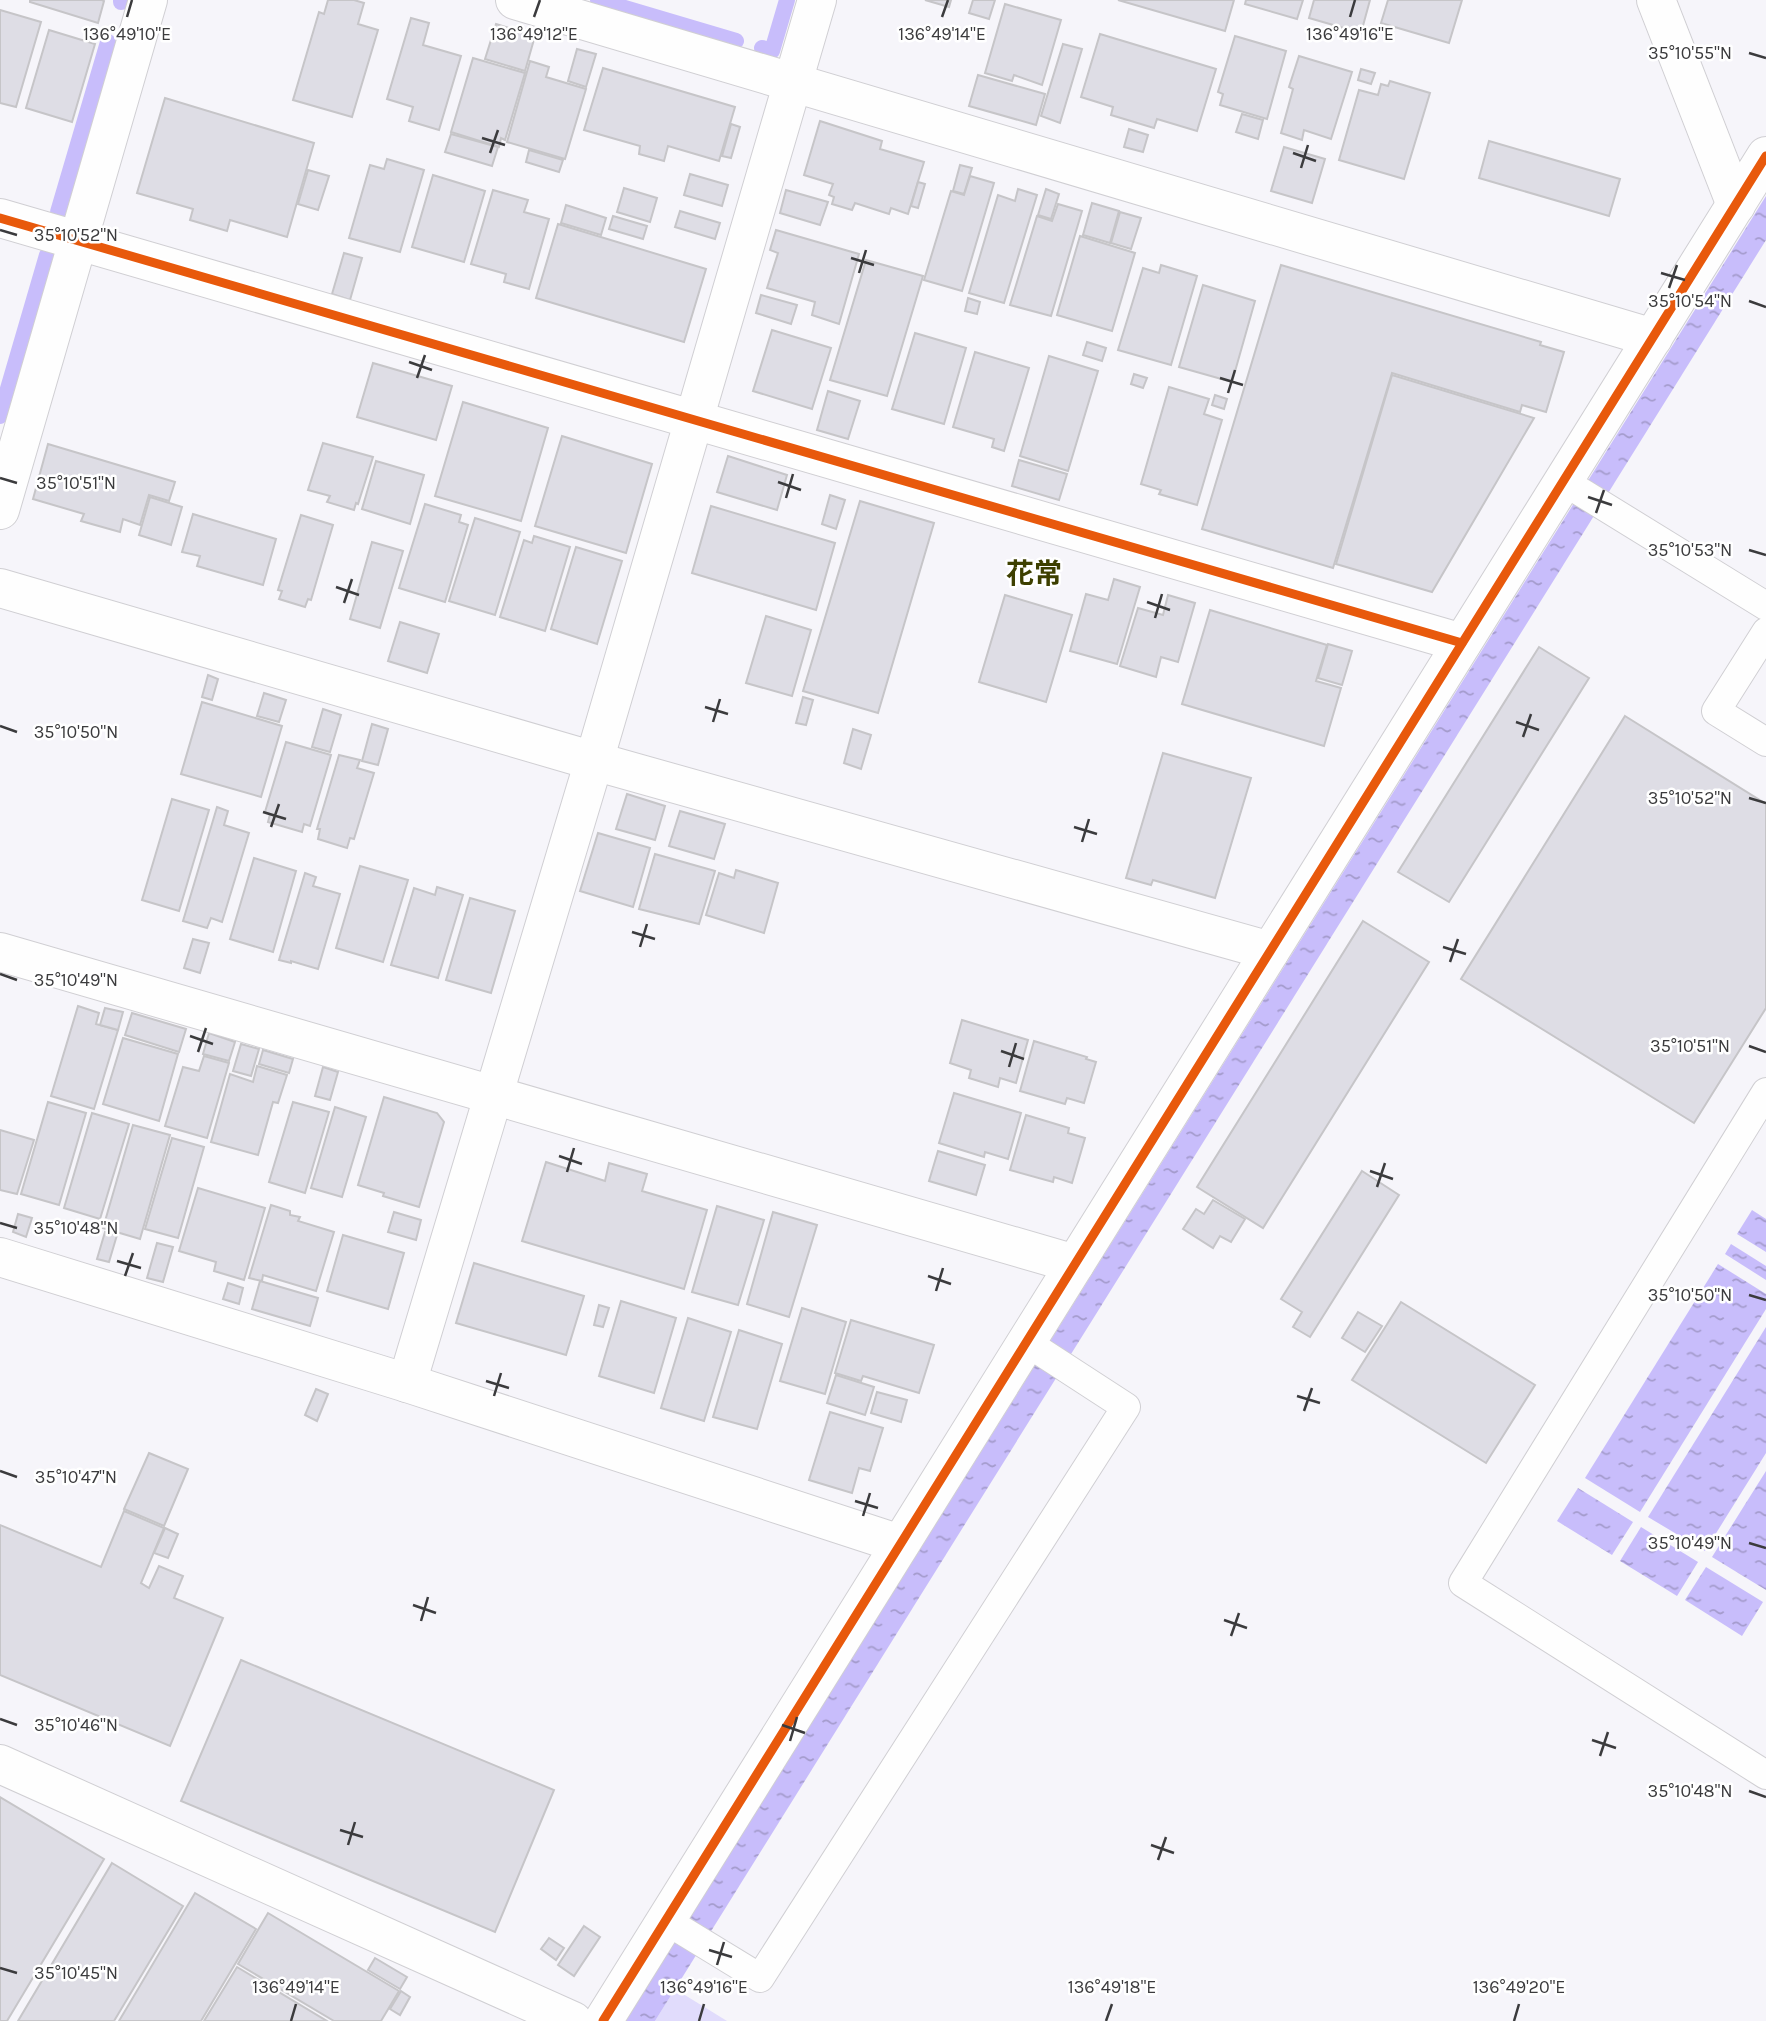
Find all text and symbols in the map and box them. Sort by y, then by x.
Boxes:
text: 136°49'10"E [83,23,171,45]
text: 136°49'12"E [490,23,578,45]
text: 136°49'14"E [898,23,986,45]
text: 136°49'16"E [1306,23,1394,45]
text: 35°10'55"N [1648,42,1732,64]
text: 35°10'52"N [34,224,118,246]
text: 35°10'54"N [1648,290,1732,312]
text: 35°10'51"N [36,472,116,494]
text: 35°10'53"N [1648,539,1732,561]
district label: 花常 [1006,557,1062,590]
text: 35°10'50"N [34,721,118,743]
text: 35°10'52"N [1648,787,1732,809]
text: 35°10'49"N [34,969,118,991]
text: 35°10'51"N [1650,1035,1730,1057]
text: 35°10'48"N [34,1217,118,1239]
text: 35°10'50"N [1648,1284,1732,1306]
text: 35°10'47"N [35,1466,117,1488]
text: 35°10'49"N [1648,1532,1732,1554]
text: 35°10'46"N [34,1714,118,1736]
text: 35°10'48"N [1648,1780,1732,1802]
text: 35°10'45"N [34,1962,118,1984]
text: 136°49'14"E [252,1976,340,1998]
text: 136°49'16"E [660,1976,748,1998]
text: 136°49'18"E [1068,1976,1156,1998]
text: 136°49'20"E [1473,1976,1565,1998]

